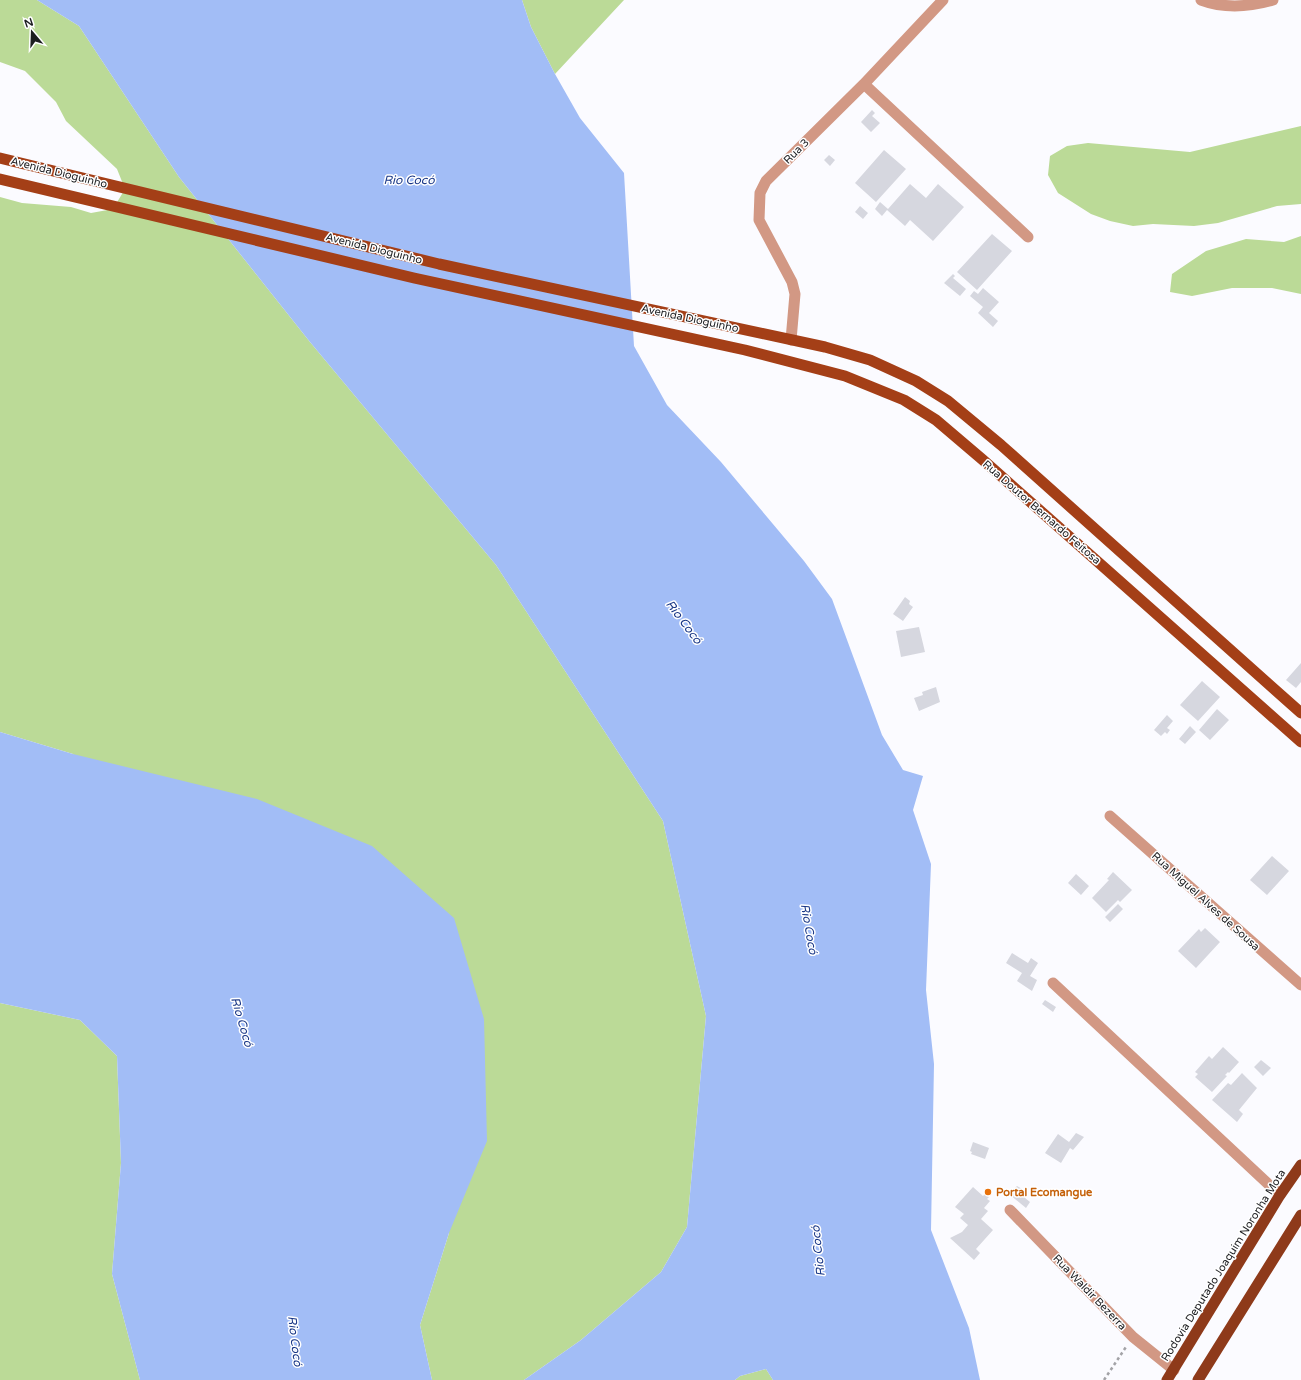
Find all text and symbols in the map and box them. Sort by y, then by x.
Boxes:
north arrow [12,12,52,52]
text: N [23,15,35,31]
street label: Rua 3 [781,136,812,167]
street label: Avenida Dioguinho [9,154,109,191]
water label: Rio Cocó [383,173,435,187]
street label: Avenida Dioguinho [324,230,424,267]
street label: Avenida Dioguinho [640,302,740,335]
street label: Rua Doutor Bernardo Feitosa [980,458,1103,567]
water label: Rio Cocó [663,597,705,647]
street label: Rua Miguel Alves de Sousa [1149,849,1262,953]
water label: Rio Cocó [798,903,820,956]
water label: Rio Cocó [228,996,256,1049]
street label: Rodovia Deputado Joaquim Noronha Mota [1159,1167,1288,1364]
place label: Portal Ecomangue [996,1186,1093,1200]
marker: Portal Ecomangue [983,1187,993,1197]
water label: Rio Cocó [808,1224,828,1277]
street label: Rua Waldir Bezerra [1050,1252,1129,1333]
water label: Rio Cocó [285,1315,305,1368]

